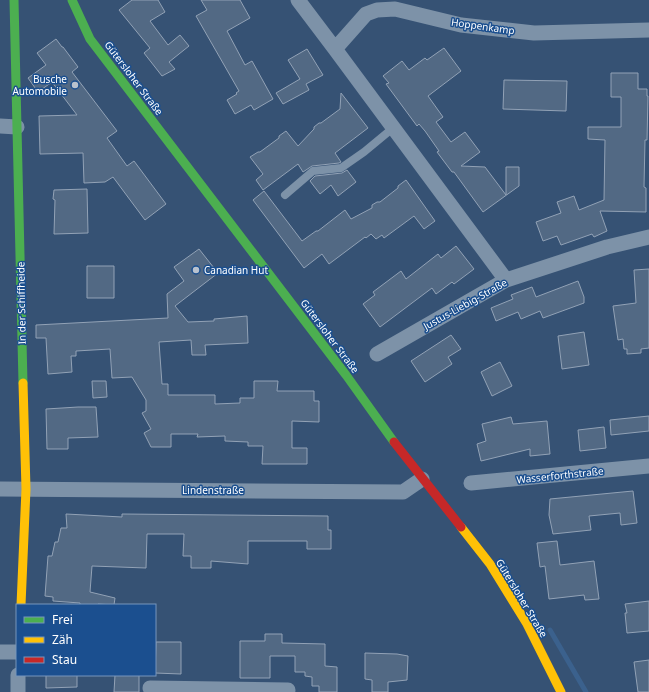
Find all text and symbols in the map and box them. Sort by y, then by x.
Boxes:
street label: Hoppenkamp [450,15,516,37]
street label: Gütersloher Straße [102,38,167,118]
place label: Busche Automobile [12,72,67,98]
marker: Busche Automobile [70,80,80,90]
street label: In der Schiffheide [13,261,29,345]
place label: Canadian Hut [204,263,268,277]
marker: Canadian Hut [191,265,201,275]
street label: Justus-Liebig-Straße [420,275,510,333]
street label: Gütersloher Straße [298,296,363,376]
street label: Wasserforthstraße [516,463,605,487]
street label: Lindenstraße [182,483,244,497]
street label: Gütersloher Straße [493,556,551,640]
legend [16,604,156,676]
text: Frei [52,611,73,628]
text: Zäh [52,631,73,648]
text: Stau [52,651,77,668]

